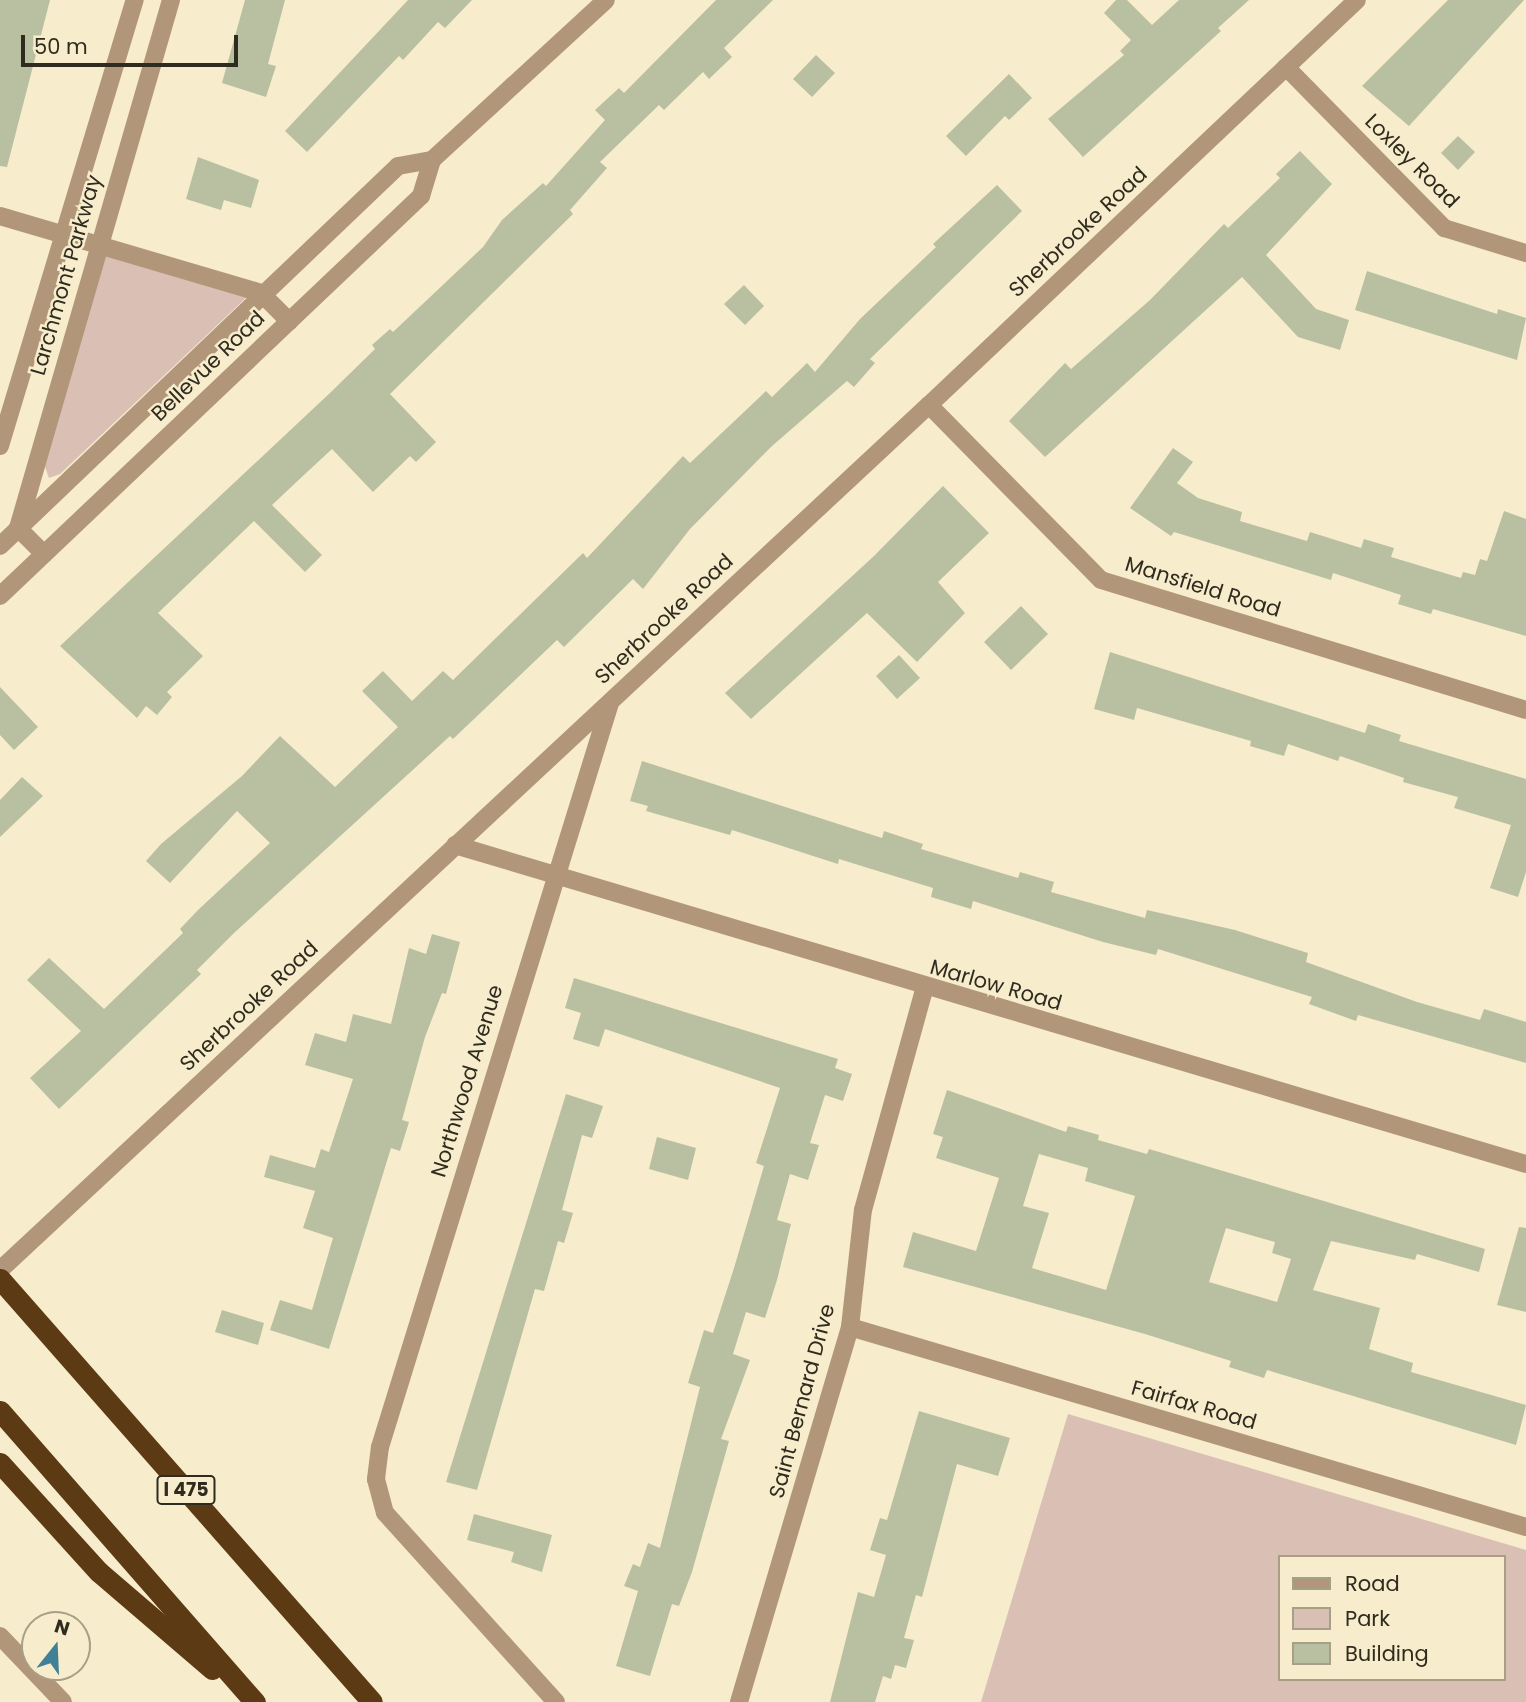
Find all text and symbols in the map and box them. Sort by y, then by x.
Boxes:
scale bar [24,21,242,65]
text: 50 m [34,32,88,61]
street label: Loxley Road [1360,109,1464,213]
street label: Sherbrooke Road [1004,162,1152,302]
street label: Larchmont Parkway [25,172,107,378]
street label: Bellevue Road [146,306,270,426]
street label: Sherbrooke Road [590,549,738,689]
street label: Mansfield Road [1122,551,1284,623]
street label: Sherbrooke Road [175,936,323,1076]
street label: Marlow Road [927,954,1065,1016]
street label: Northwood Avenue [426,982,508,1180]
street label: Saint Bernard Drive [764,1301,840,1501]
street label: Fairfax Road [1128,1375,1260,1435]
road number: I 475 [156,1474,216,1506]
legend [1278,1555,1505,1681]
text: Road [1345,1569,1400,1598]
text: Park [1345,1604,1390,1633]
north arrow [21,1611,91,1681]
text: N [51,1612,73,1643]
text: Building [1345,1639,1429,1668]

